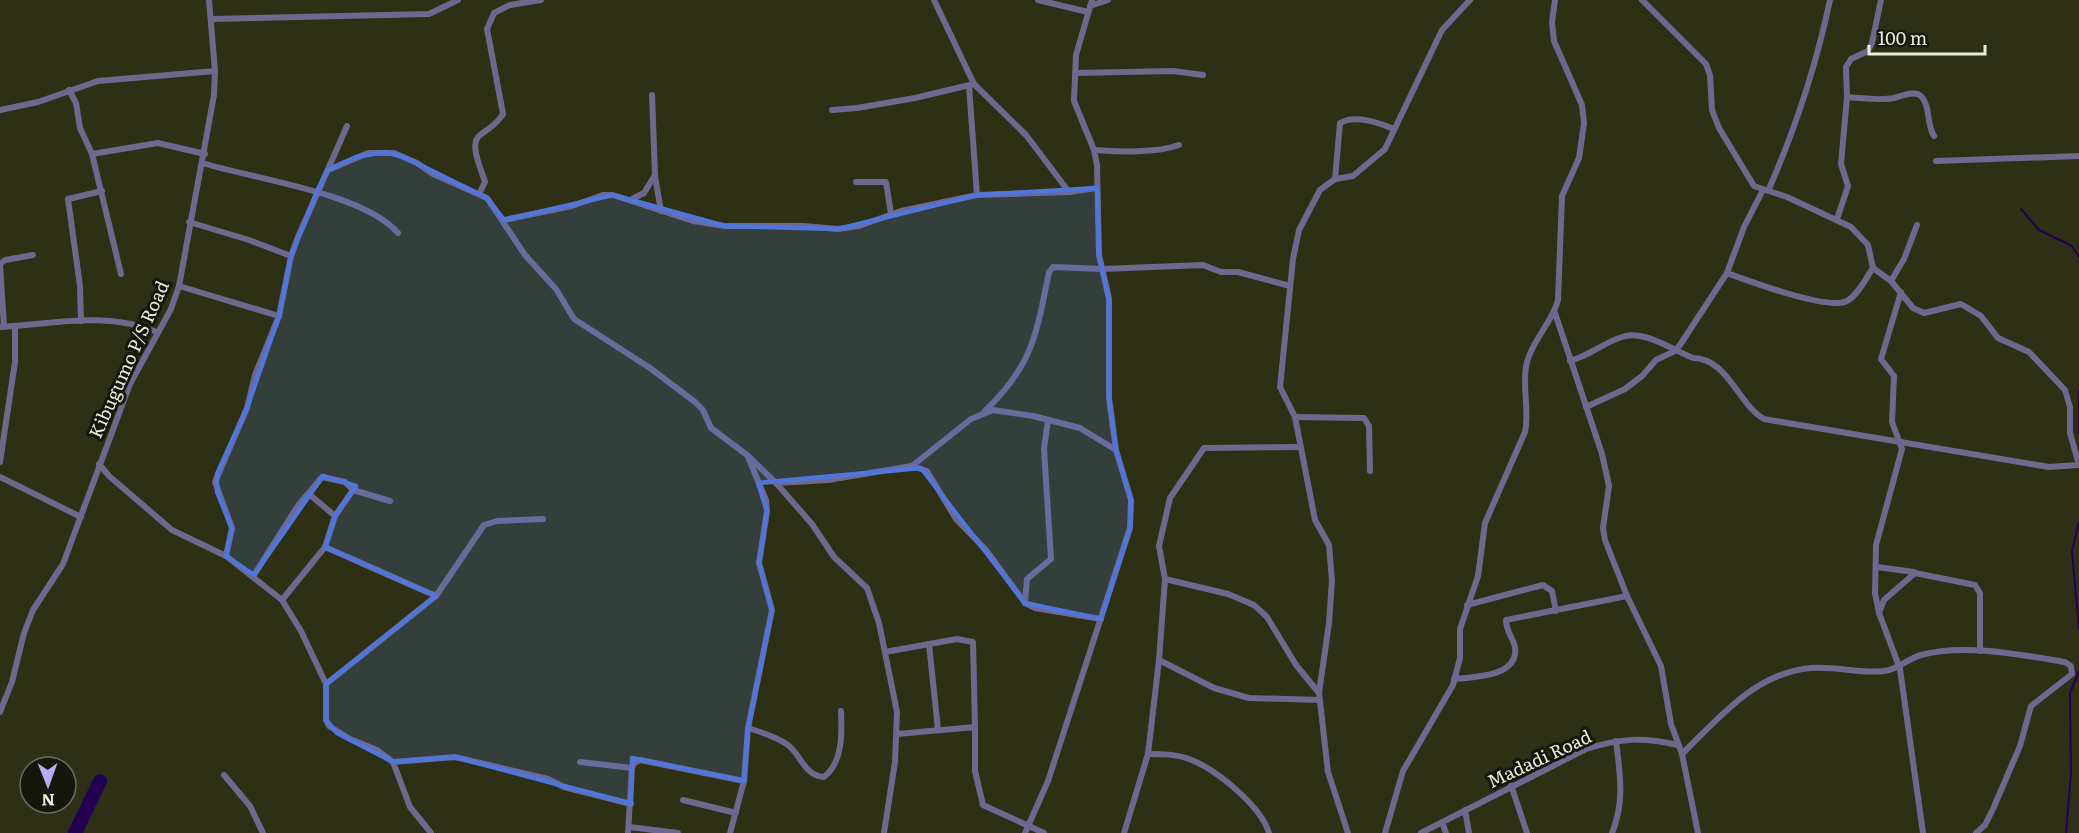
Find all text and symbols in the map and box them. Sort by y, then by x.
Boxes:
scale bar [1869,18,1984,56]
text: 100 m [1878,24,1927,51]
street label: Kibugumo P/S Road [81,276,175,442]
street label: Madadi Road [1482,722,1596,794]
north arrow [18,755,78,815]
text: N [41,789,55,813]

